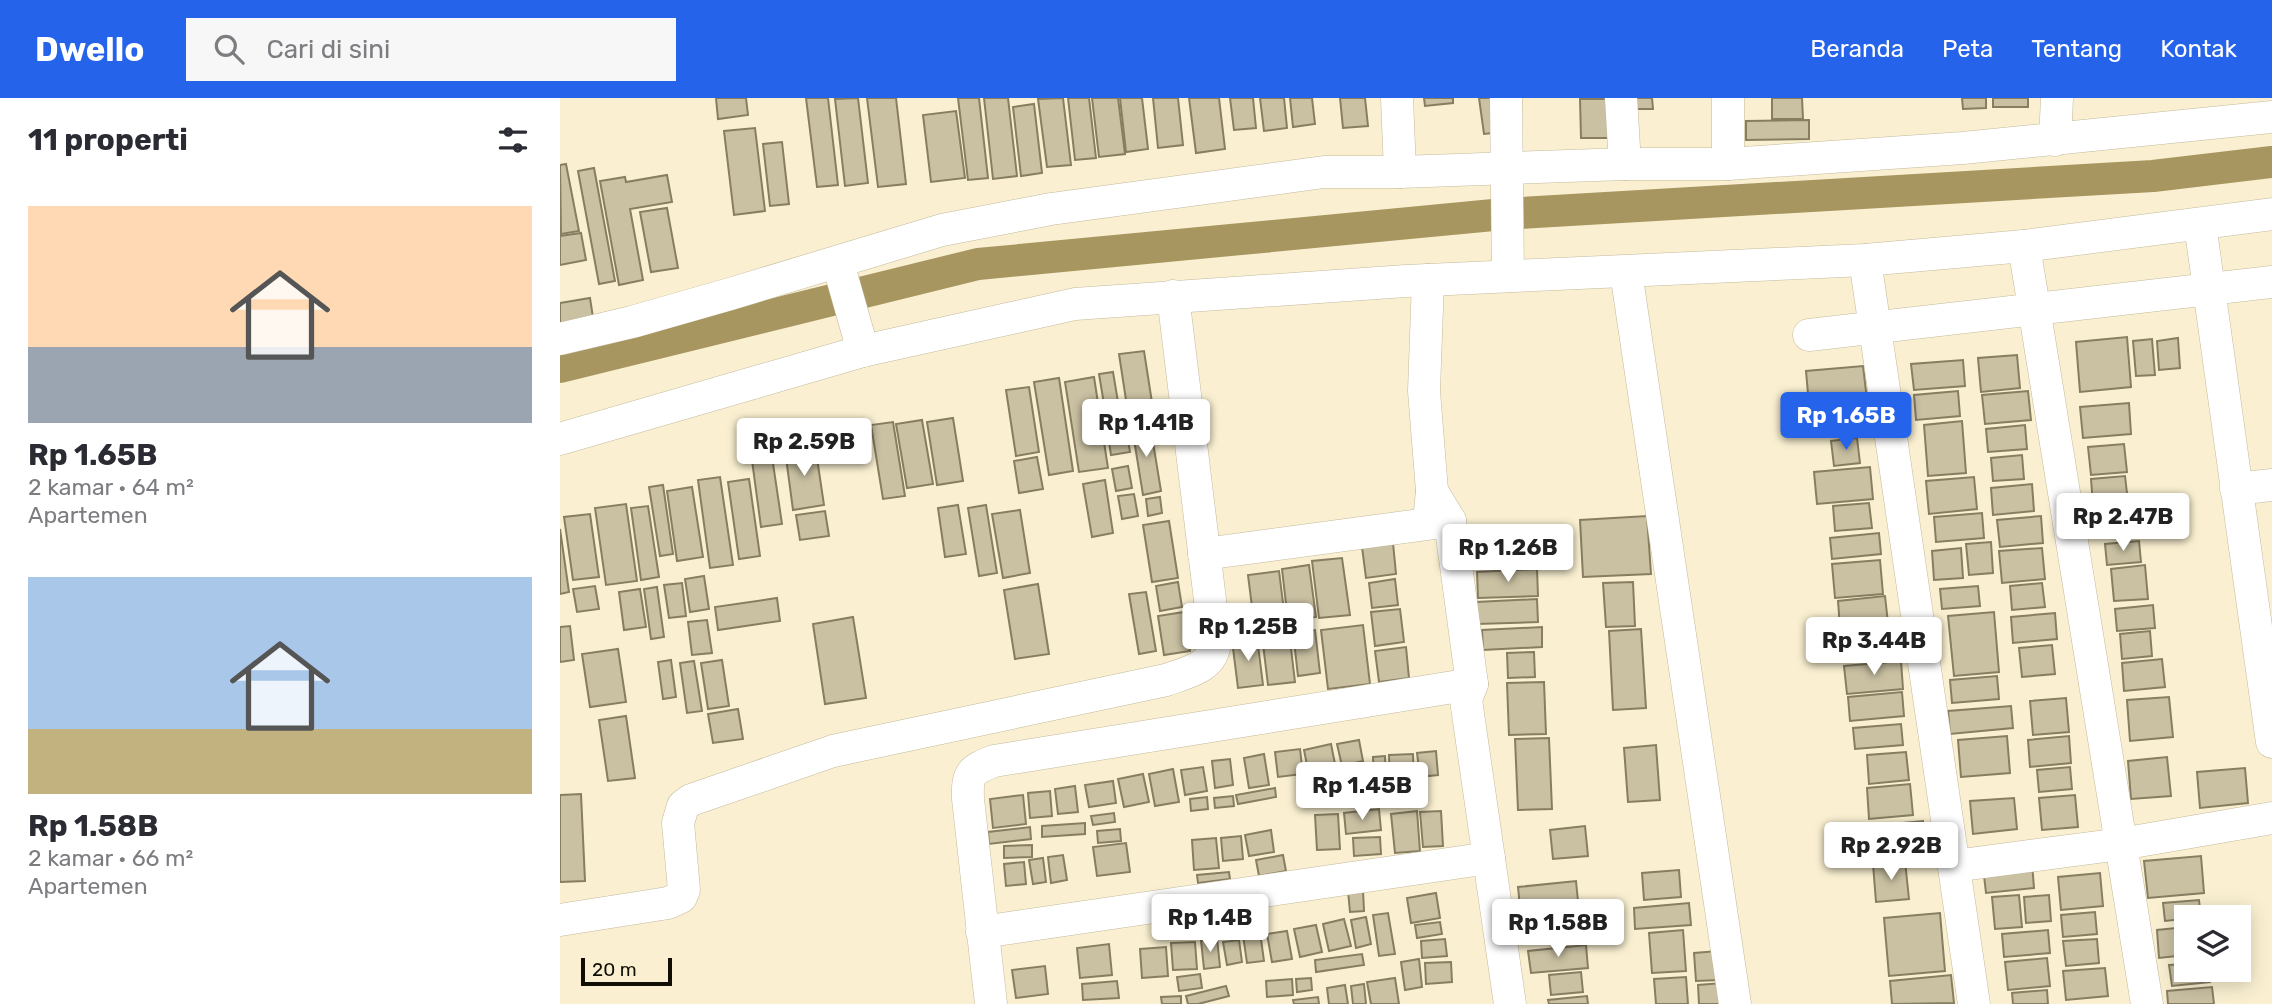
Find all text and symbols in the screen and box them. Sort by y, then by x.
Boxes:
search box [186,18,676,81]
text: Dwello [35,30,144,69]
icon: search [210,30,248,68]
text: Cari di sini [266,34,390,65]
text: Beranda [1810,35,1904,63]
text: Peta [1942,35,1993,63]
text: Tentang [2031,35,2122,63]
text: Kontak [2160,35,2237,63]
icon: filters [494,121,532,159]
text: 11 properti [28,122,188,158]
icon: home [217,252,343,378]
pin: Rp 1.65B [1774,392,1918,452]
pin: Rp 1.41B [1074,400,1218,459]
text: Rp 1.65B [1796,401,1896,429]
text: Rp 1.41B [1098,408,1194,436]
pin: Rp 2.59B [732,418,876,478]
text: Rp 2.59B [753,427,855,455]
text: Rp 1.65B [28,437,157,473]
text: 2 kamar · 64 m² [28,473,194,501]
pin: Rp 2.47B [2051,494,2195,553]
text: Apartemen [28,501,148,529]
text: Rp 2.47B [2072,502,2174,530]
pin: Rp 1.26B [1436,524,1580,584]
text: Rp 1.26B [1458,533,1558,561]
pin: Rp 1.25B [1176,603,1320,663]
text: Rp 1.25B [1198,612,1298,640]
pin: Rp 3.44B [1802,618,1946,677]
icon: home [217,623,343,749]
text: Rp 3.44B [1822,626,1926,654]
pin: Rp 1.45B [1290,762,1434,822]
text: Rp 1.45B [1312,771,1412,799]
text: Rp 1.58B [28,808,158,844]
pin: Rp 2.92B [1819,822,1963,882]
text: Rp 2.92B [1840,831,1942,859]
text: 2 kamar · 66 m² [28,844,193,872]
text: Apartemen [28,872,148,900]
pin: Rp 1.4B [1145,894,1275,954]
pin: Rp 1.58B [1486,900,1630,959]
text: Rp 1.4B [1167,903,1253,931]
map controls [2174,905,2251,982]
button: layers [2174,905,2251,982]
text: Rp 1.58B [1508,908,1608,936]
scale bar [581,955,672,987]
text: 20 m [592,958,637,981]

